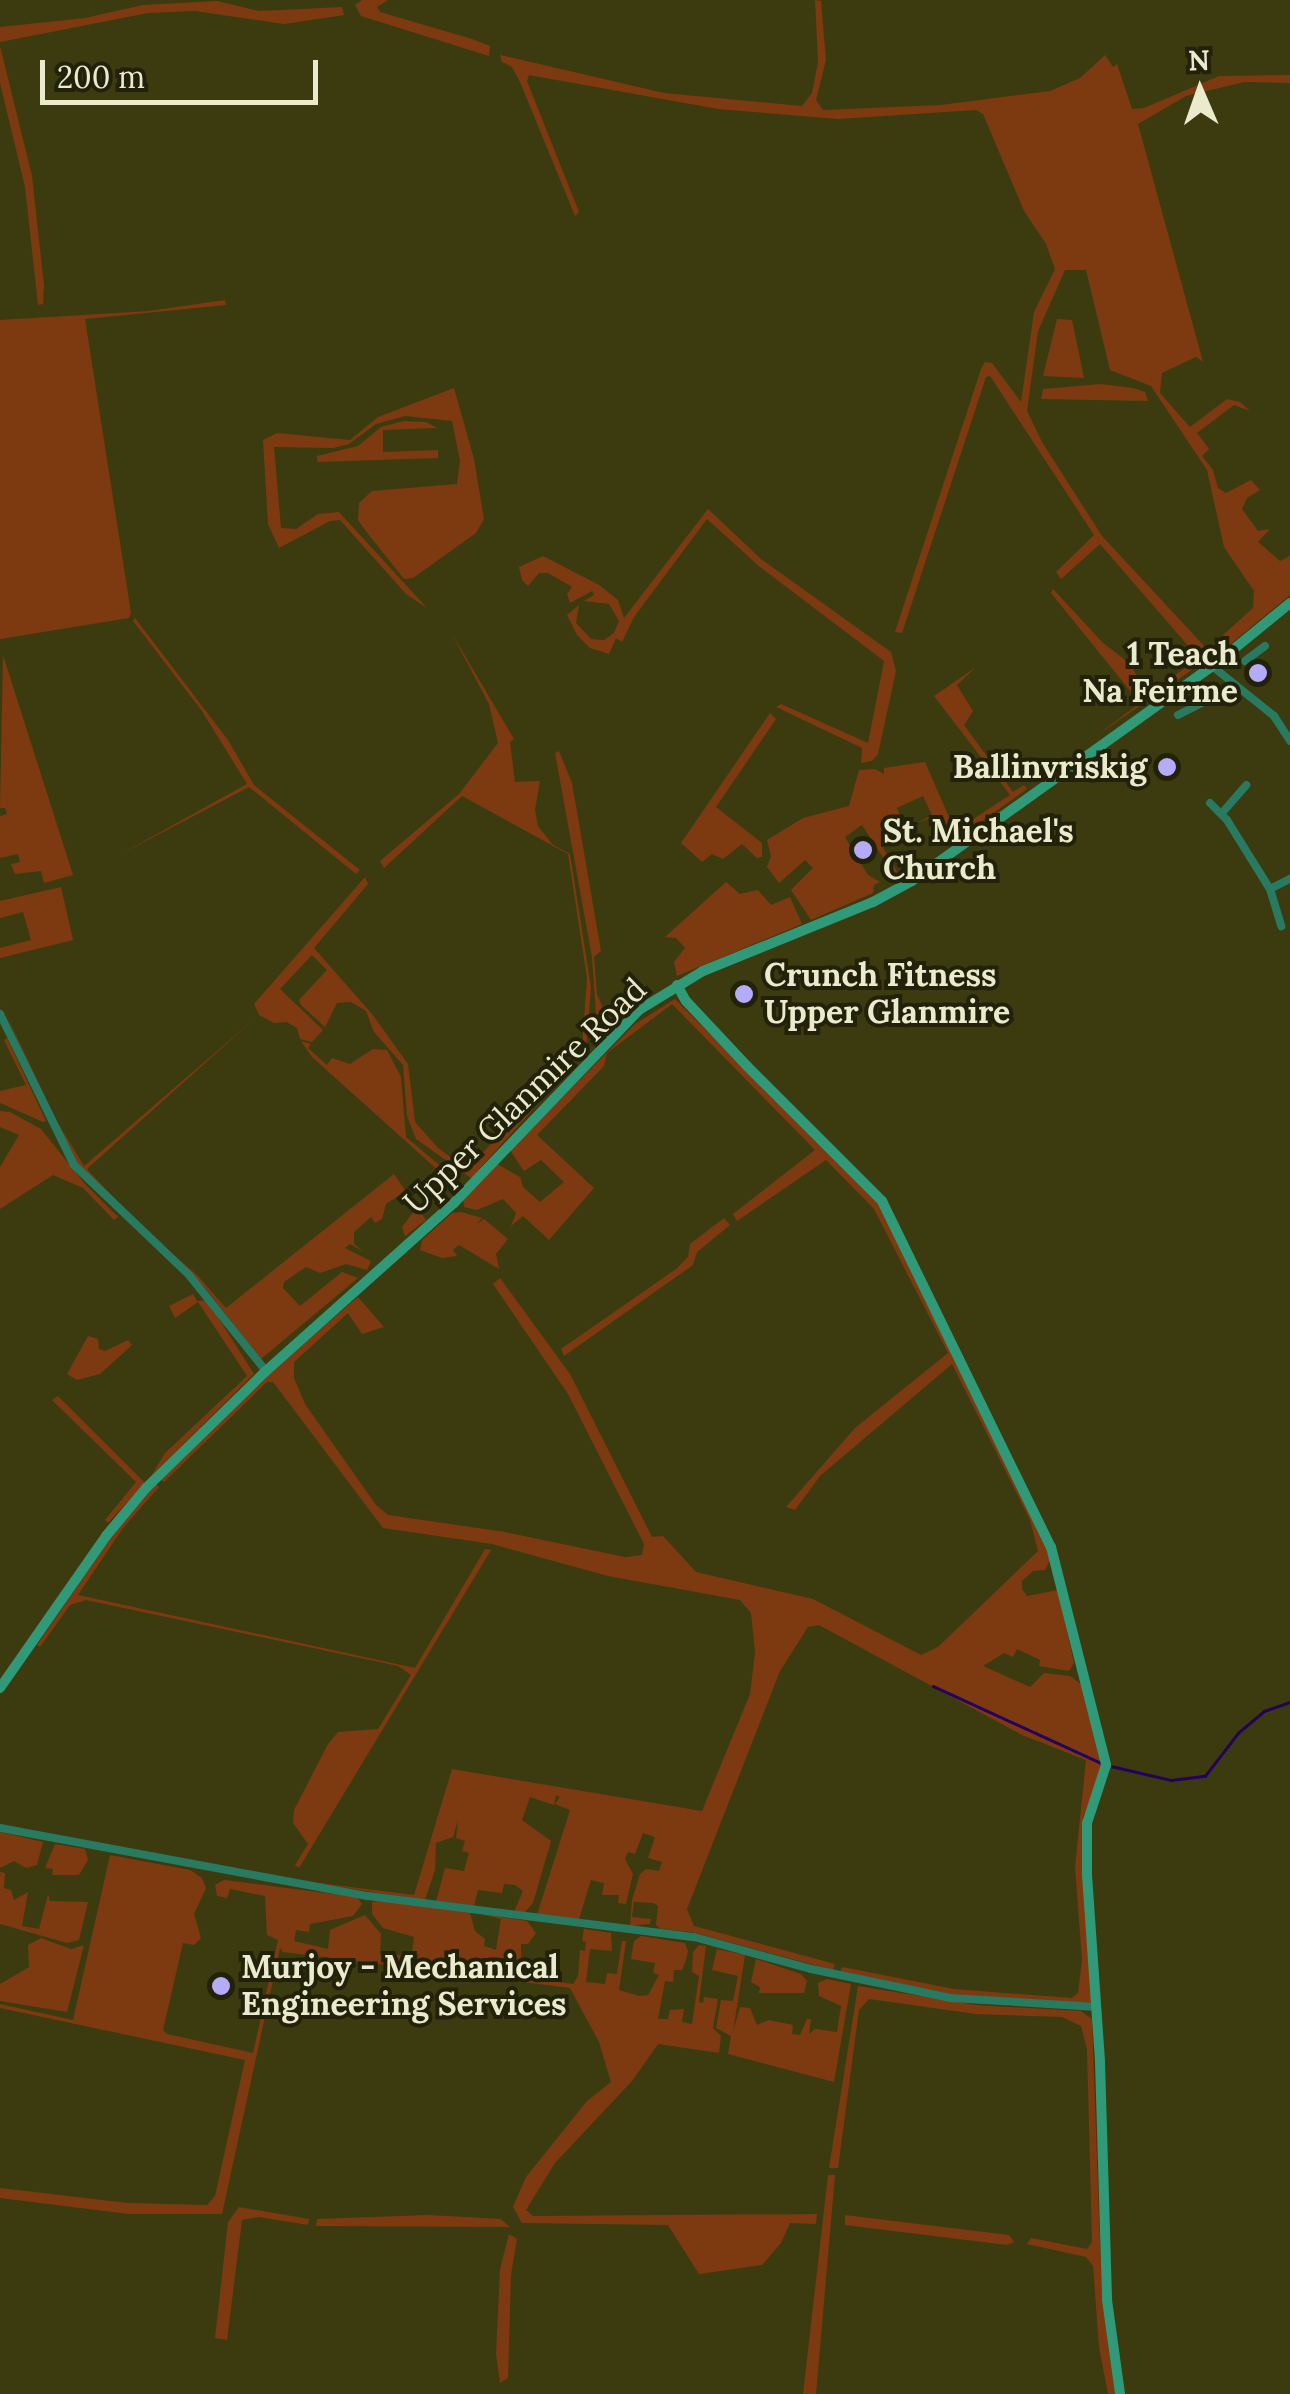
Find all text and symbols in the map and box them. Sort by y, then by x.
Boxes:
scale bar [45,40,322,102]
north arrow [1150,40,1250,140]
text: N [1188,42,1210,78]
text: 200 m [57,58,145,96]
place label: 1 Teach Na Feirme [1082,636,1238,711]
marker: 1 Teach Na Feirme [1247,662,1269,684]
place label: Ballinvriskig [953,748,1147,786]
marker: Ballinvriskig [1156,756,1178,778]
place label: St. Michael's Church [883,813,1074,888]
marker: St. Michael's Church [852,839,874,861]
place label: Crunch Fitness Upper Glanmire [764,957,1010,1032]
street label: Upper Glanmire Road [396,970,654,1222]
marker: Crunch Fitness Upper Glanmire [733,983,755,1005]
place label: Murjoy - Mechanical Engineering Services [241,1949,567,2024]
marker: Murjoy - Mechanical Engineering Services [210,1975,232,1997]

